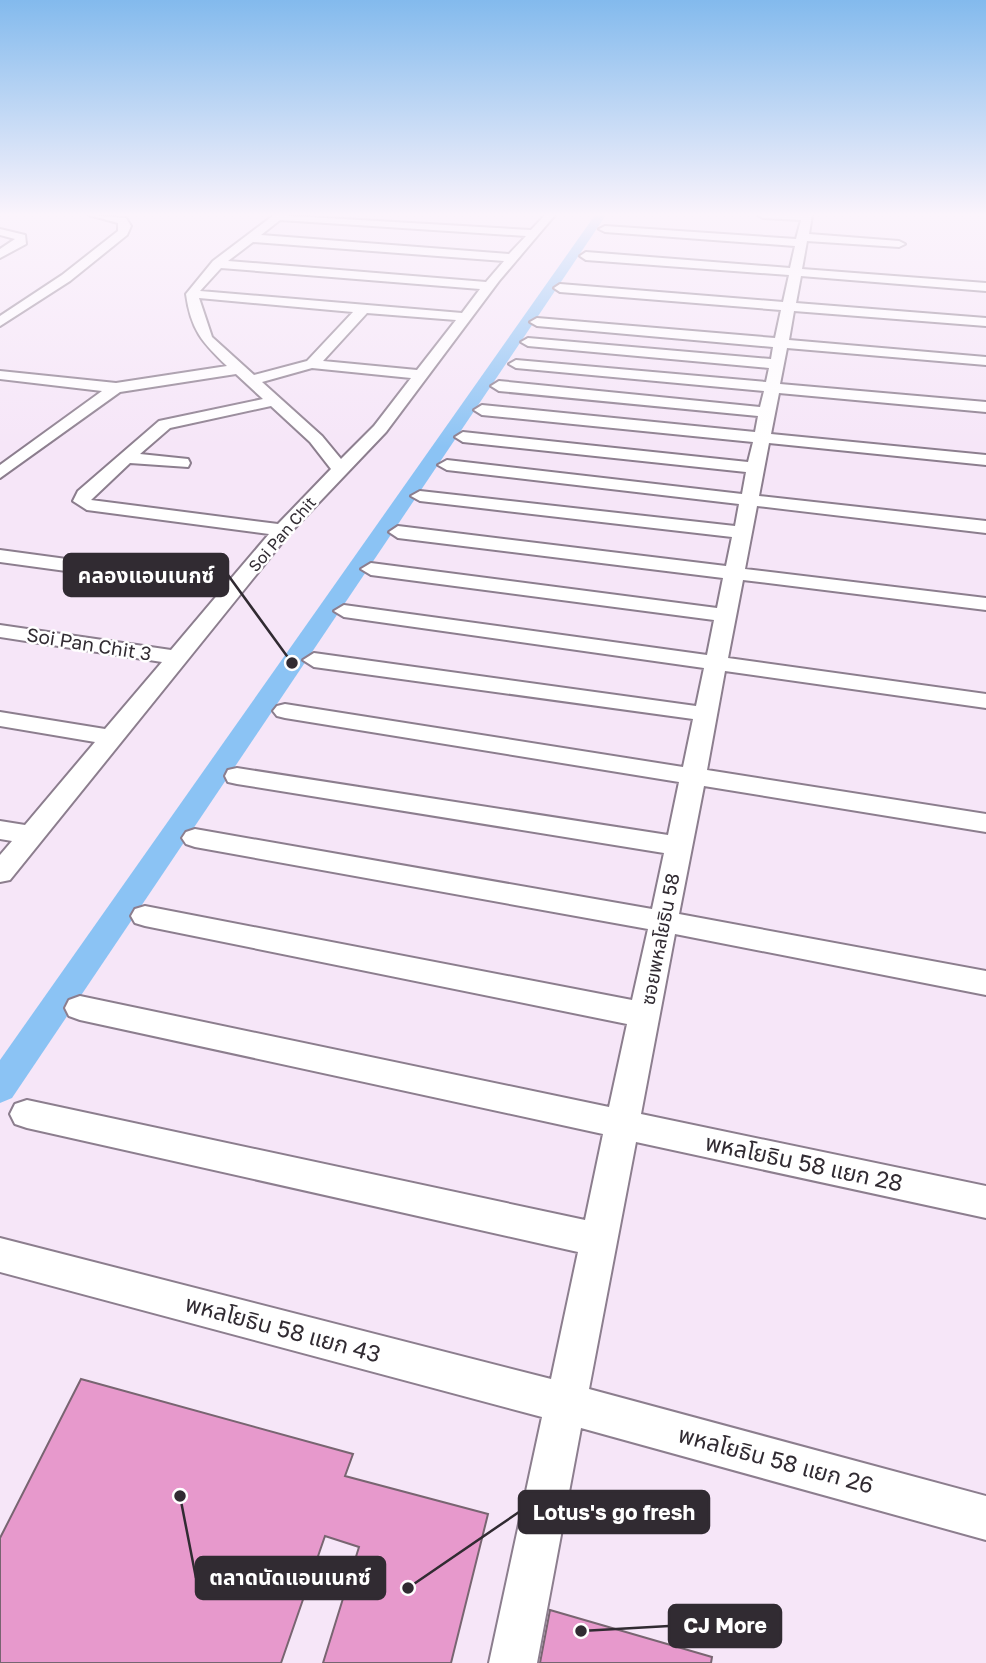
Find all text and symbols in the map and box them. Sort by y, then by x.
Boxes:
street label: Soi Pan Chit [244,492,320,576]
callout: คลองแอนเนกซ์ [64,554,228,596]
text: คลองแอนเนกซ์ [78,562,215,588]
street label: Soi Pan Chit 3 [25,622,153,665]
street label: ซอยพหลโยธิน 58 [635,871,684,1007]
street label: พหลโยธิน 58 แยก 28 [703,1127,905,1197]
street label: พหลโยธิน 58 แยก 43 [182,1288,384,1368]
street label: พหลโยธิน 58 แยก 26 [676,1419,877,1499]
callout: Lotus's go fresh [519,1491,709,1533]
text: Lotus's go fresh [533,1499,695,1525]
callout: ตลาดนัดแอนเนกซ์ [196,1557,385,1599]
text: ตลาดนัดแอนเนกซ์ [209,1564,371,1590]
callout: CJ More [669,1605,781,1647]
text: CJ More [683,1612,767,1638]

